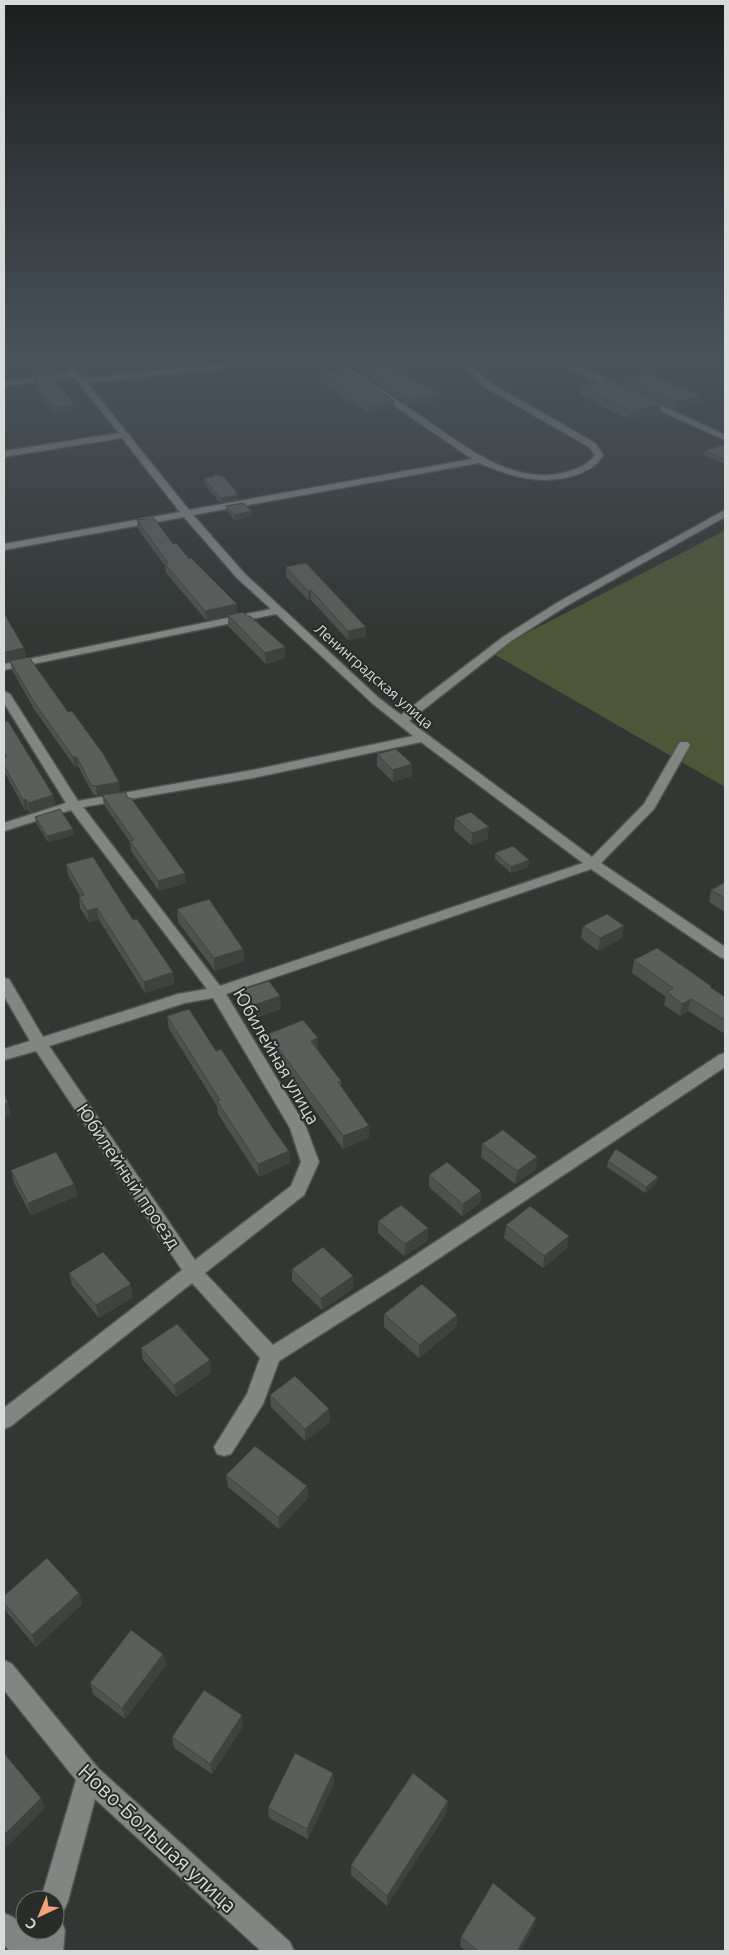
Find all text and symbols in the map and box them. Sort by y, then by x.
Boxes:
street label: Ленинградская улица [311,620,437,732]
street label: Юбилейная улица [230,985,324,1127]
street label: Юбилейный проезд [73,1100,185,1252]
street label: Ново-Большая улица [74,1759,242,1917]
north arrow [15,1890,65,1940]
text: С [22,1915,40,1933]

